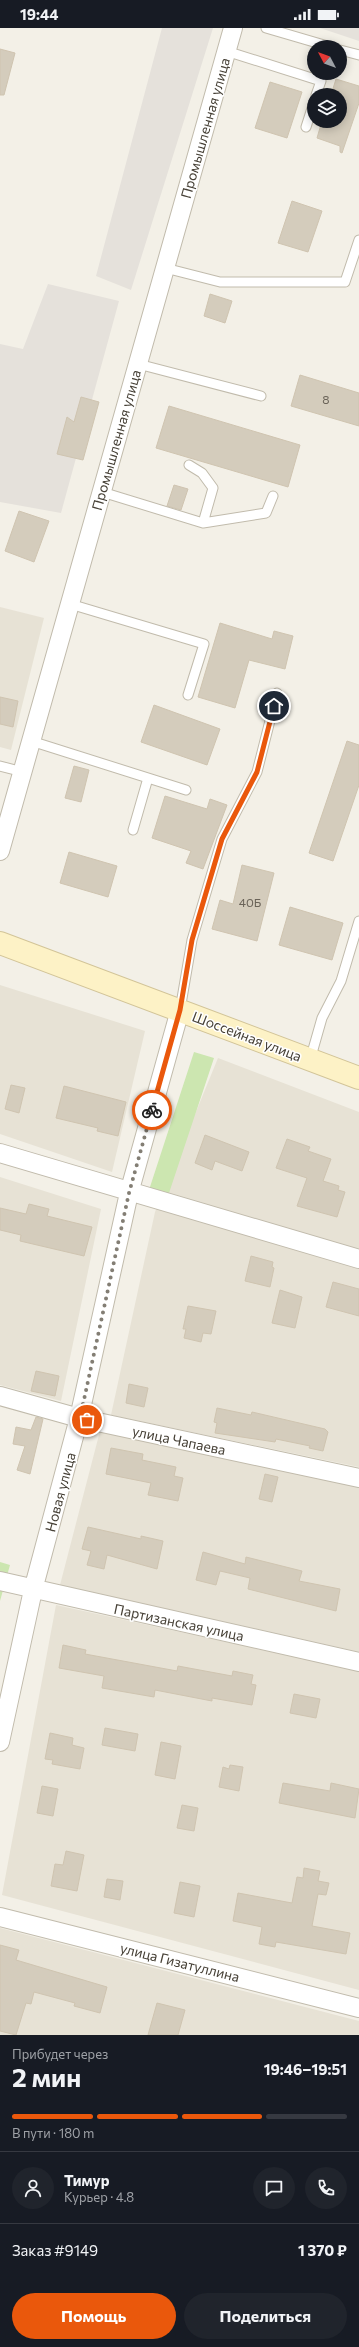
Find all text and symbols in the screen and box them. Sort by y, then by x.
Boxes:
text: 19:44 [20,5,58,23]
north arrow [307,40,347,80]
map controls [307,40,347,128]
street label: Промышленная улица [177,56,233,200]
button: layers [307,88,347,128]
street label: Промышленная улица [88,368,144,512]
house number: 8 [322,392,330,406]
pin [257,689,291,723]
icon: home [263,695,285,717]
house number: 40Б [239,895,262,909]
street label: Шоссейная улица [190,1007,304,1065]
courier [132,1090,172,1130]
icon: bike [141,1099,163,1121]
pin [70,1403,104,1437]
icon: bag [76,1409,98,1431]
street label: улица Чапаева [131,1422,227,1458]
street label: Новая улица [41,1450,79,1534]
street label: Партизанская улица [112,1600,246,1644]
street label: улица Гизатуллина [118,1939,242,1985]
text: Прибудет через [12,2046,108,2062]
text: 19:46–19:51 [264,2060,347,2078]
text: 2 мин [12,2061,81,2092]
text: В пути · 180 m [12,2125,94,2141]
button: person [12,2167,54,2209]
button: chat [253,2167,295,2209]
button: phone [305,2167,347,2209]
text: Тимур [64,2171,109,2189]
text: Курьер · 4.8 [64,2189,134,2205]
text: Заказ #9149 [12,2241,98,2259]
text: 1 370 ₽ [298,2241,347,2259]
button: Помощь [12,2293,176,2339]
button: Поделиться [184,2293,347,2339]

